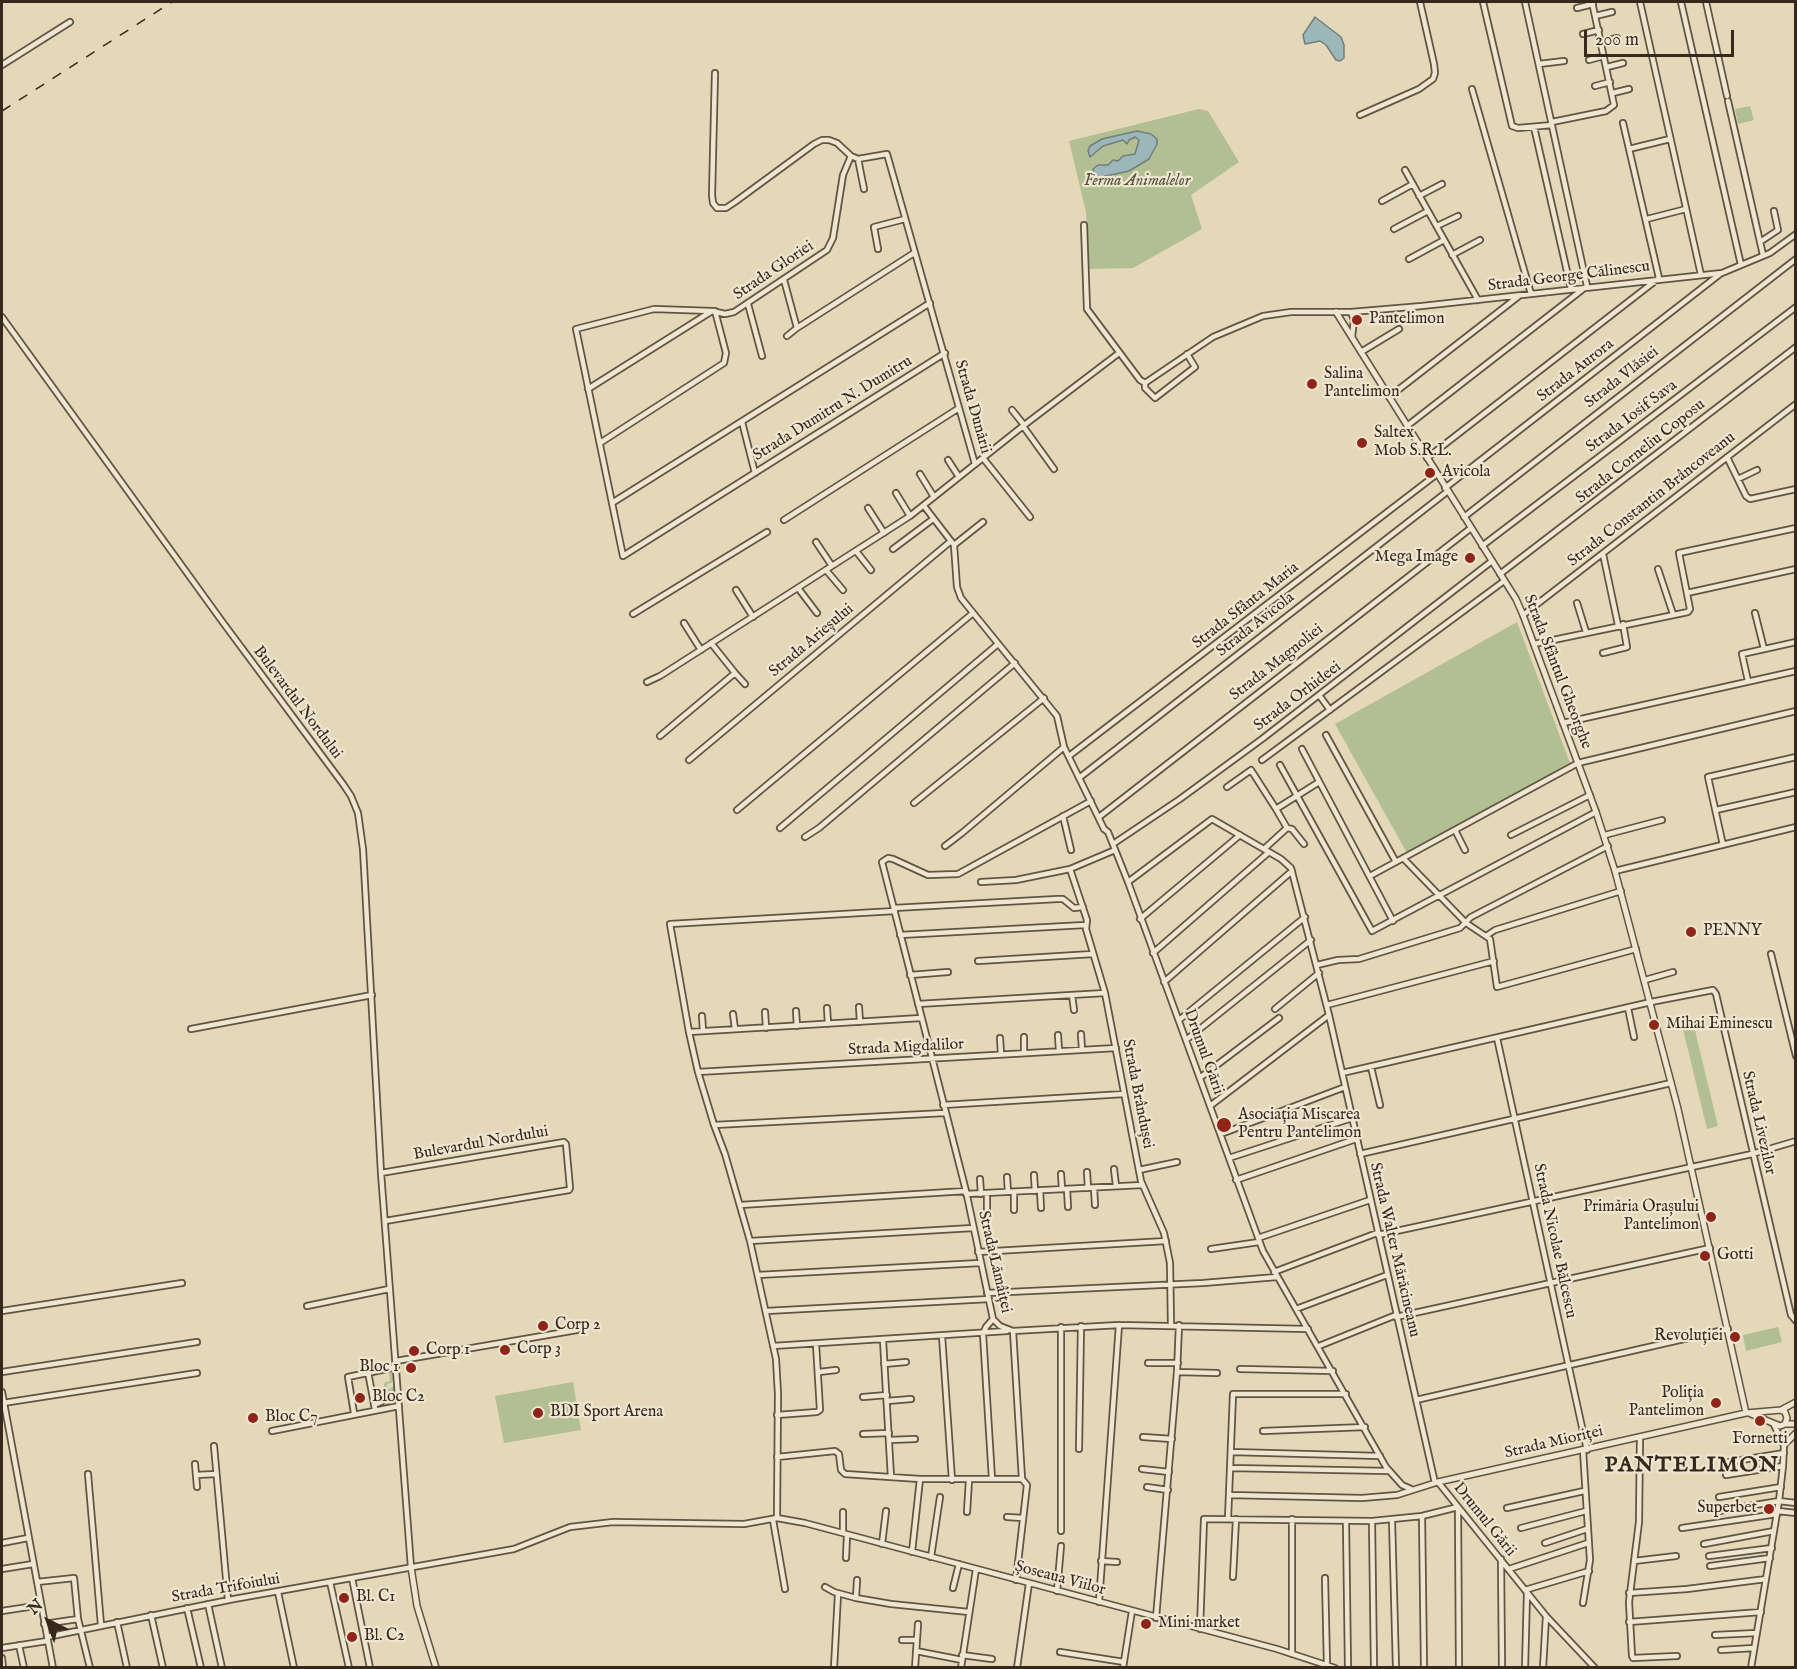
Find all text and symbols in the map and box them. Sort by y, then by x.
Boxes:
scale bar [1587,18,1737,56]
text: 200 m [1595,29,1639,52]
park label: Ferma Animalelor [1084,172,1190,192]
street label: Strada Gloriei [730,237,818,305]
street label: Strada George Călinescu [1487,258,1651,296]
place label: Pantelimon [1369,310,1444,330]
marker: Pantelimon [1350,313,1364,327]
street label: Strada Aurora [1534,335,1618,407]
street label: Strada Vlăsiei [1581,343,1663,413]
street label: Strada Dumitru N. Dumitru [750,352,916,466]
street label: Strada Dunării [949,358,995,456]
place label: Salina Pantelimon [1324,365,1399,403]
marker: Salina Pantelimon [1305,377,1319,391]
street label: Strada Iosif Sava [1583,377,1681,457]
street label: Strada Corneliu Coposu [1573,396,1709,508]
place label: Saltex Mob S.R.L. [1374,424,1452,462]
street label: Strada Constantin Brâncoveanu [1564,429,1740,571]
marker: Saltex Mob S.R.L. [1355,436,1369,450]
place label: Avicola [1442,463,1491,483]
marker: Avicola [1423,466,1437,480]
place label: Mega Image [1374,548,1458,568]
marker: Mega Image [1463,551,1477,565]
street label: Strada Sfânta Maria [1189,558,1303,654]
street label: Strada Avicola [1213,589,1299,661]
street label: Strada Sfântul Gheorghe [1519,592,1595,752]
street label: Strada Arieșului [766,600,858,682]
street label: Strada Magnoliei [1226,621,1328,705]
street label: Bulevardul Nordului [248,643,346,763]
street label: Strada Orhideei [1250,658,1346,736]
place label: PENNY [1703,922,1762,942]
marker: PENNY [1684,925,1698,939]
street label: Drumul Gării [1179,1007,1227,1097]
place label: Mihai Eminescu [1666,1015,1773,1035]
marker: Mihai Eminescu [1647,1018,1661,1032]
street label: Strada Migdalilor [847,1035,965,1061]
street label: Strada Brândușei [1117,1037,1157,1151]
street label: Strada Livezilor [1737,1069,1779,1177]
place label: Asociația Miscarea Pentru Pantelimon [1238,1106,1361,1144]
marker: Asociația Miscarea Pentru Pantelimon [1215,1116,1233,1134]
street label: Bulevardul Nordului [412,1123,550,1165]
street label: Strada Walter Mărăcineanu [1365,1161,1423,1339]
street label: Strada Nicolae Bălcescu [1528,1162,1580,1320]
place label: Primăria Orașului Pantelimon [1583,1198,1699,1236]
street label: Strada Lămâiței [973,1209,1015,1315]
marker: Primăria Orașului Pantelimon [1704,1210,1718,1224]
place label: Gotti [1717,1246,1754,1266]
marker: Gotti [1698,1249,1712,1263]
place label: Corp 2 [555,1316,601,1336]
marker: Corp 2 [536,1319,550,1333]
place label: Revoluției [1654,1327,1723,1347]
marker: Revoluției [1728,1330,1742,1344]
place label: Corp 3 [517,1340,561,1360]
place label: Corp 1 [426,1341,470,1361]
marker: Corp 3 [498,1343,512,1357]
marker: Corp 1 [407,1344,421,1358]
place label: Bloc 1 [359,1358,399,1378]
marker: Bloc 1 [404,1361,418,1375]
place label: Poliția Pantelimon [1629,1384,1704,1422]
place label: Bloc C2 [372,1388,425,1408]
marker: Bloc C2 [353,1391,367,1405]
marker: Poliția Pantelimon [1709,1396,1723,1410]
place label: BDI Sport Arena [550,1403,663,1423]
marker: BDI Sport Arena [531,1406,545,1420]
place label: Bloc C7 [265,1408,318,1428]
marker: Bloc C7 [246,1411,260,1425]
marker: Fornetti [1753,1414,1767,1428]
street label: Strada Mioriței [1503,1422,1605,1464]
place label: Fornetti [1732,1430,1788,1450]
district label: PANTELIMON [1605,1453,1779,1479]
street label: Drumul Gării [1448,1479,1520,1561]
place label: Superbet [1697,1499,1757,1519]
marker: Superbet [1762,1502,1776,1516]
street label: Șoseaua Viilor [1013,1558,1107,1600]
street label: Strada Trifoiului [170,1570,282,1608]
place label: Bl. C1 [356,1588,395,1608]
north arrow [18,1591,78,1651]
marker: Bl. C1 [337,1591,351,1605]
text: N [24,1596,48,1620]
place label: Mini market [1158,1614,1240,1634]
marker: Mini market [1139,1617,1153,1631]
place label: Bl. C2 [364,1627,405,1647]
marker: Bl. C2 [345,1630,359,1644]

